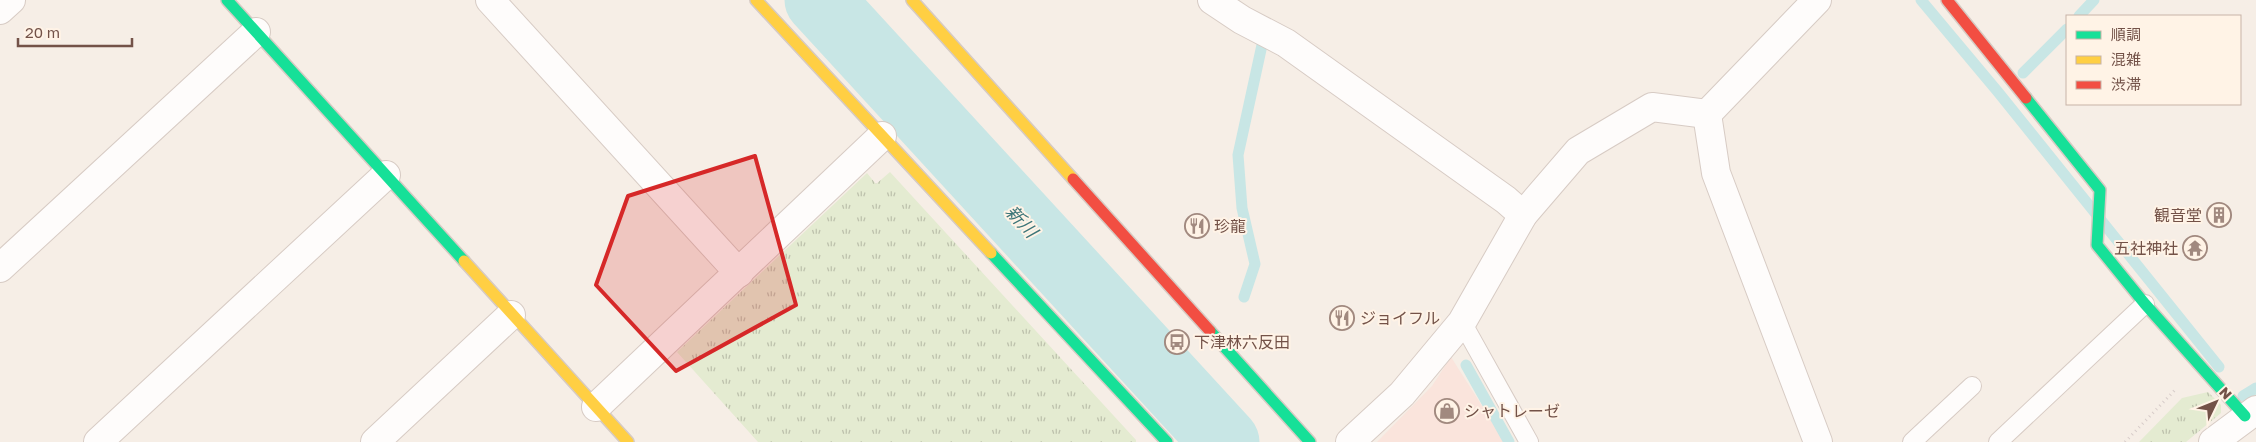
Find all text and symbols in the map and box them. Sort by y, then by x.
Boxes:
scale bar [18,15,131,47]
legend [2066,15,2241,105]
text: 20 m [25,23,60,41]
text: 順調 [2111,25,2141,43]
text: 混雑 [2111,50,2141,68]
text: 渋滞 [2111,75,2141,93]
water label: 新川 [1002,200,1044,243]
building icon: 観音堂 [2206,202,2232,228]
place label: 観音堂 [2154,205,2202,225]
restaurant icon: 珍龍 [1184,213,1210,239]
place label: 珍龍 [1214,216,1246,236]
temple icon: 五社神社 [2182,235,2208,261]
place label: 五社神社 [2114,238,2178,258]
restaurant icon: ジョイフル [1329,305,1355,331]
place label: ジョイフル [1360,308,1440,328]
bus stop icon: 下津林六反田 [1164,329,1190,355]
place label: 下津林六反田 [1194,332,1290,352]
north arrow [2191,377,2241,427]
text: N [2216,383,2236,402]
shop icon: シャトレーゼ [1434,398,1460,424]
place label: シャトレーゼ [1464,401,1560,421]

